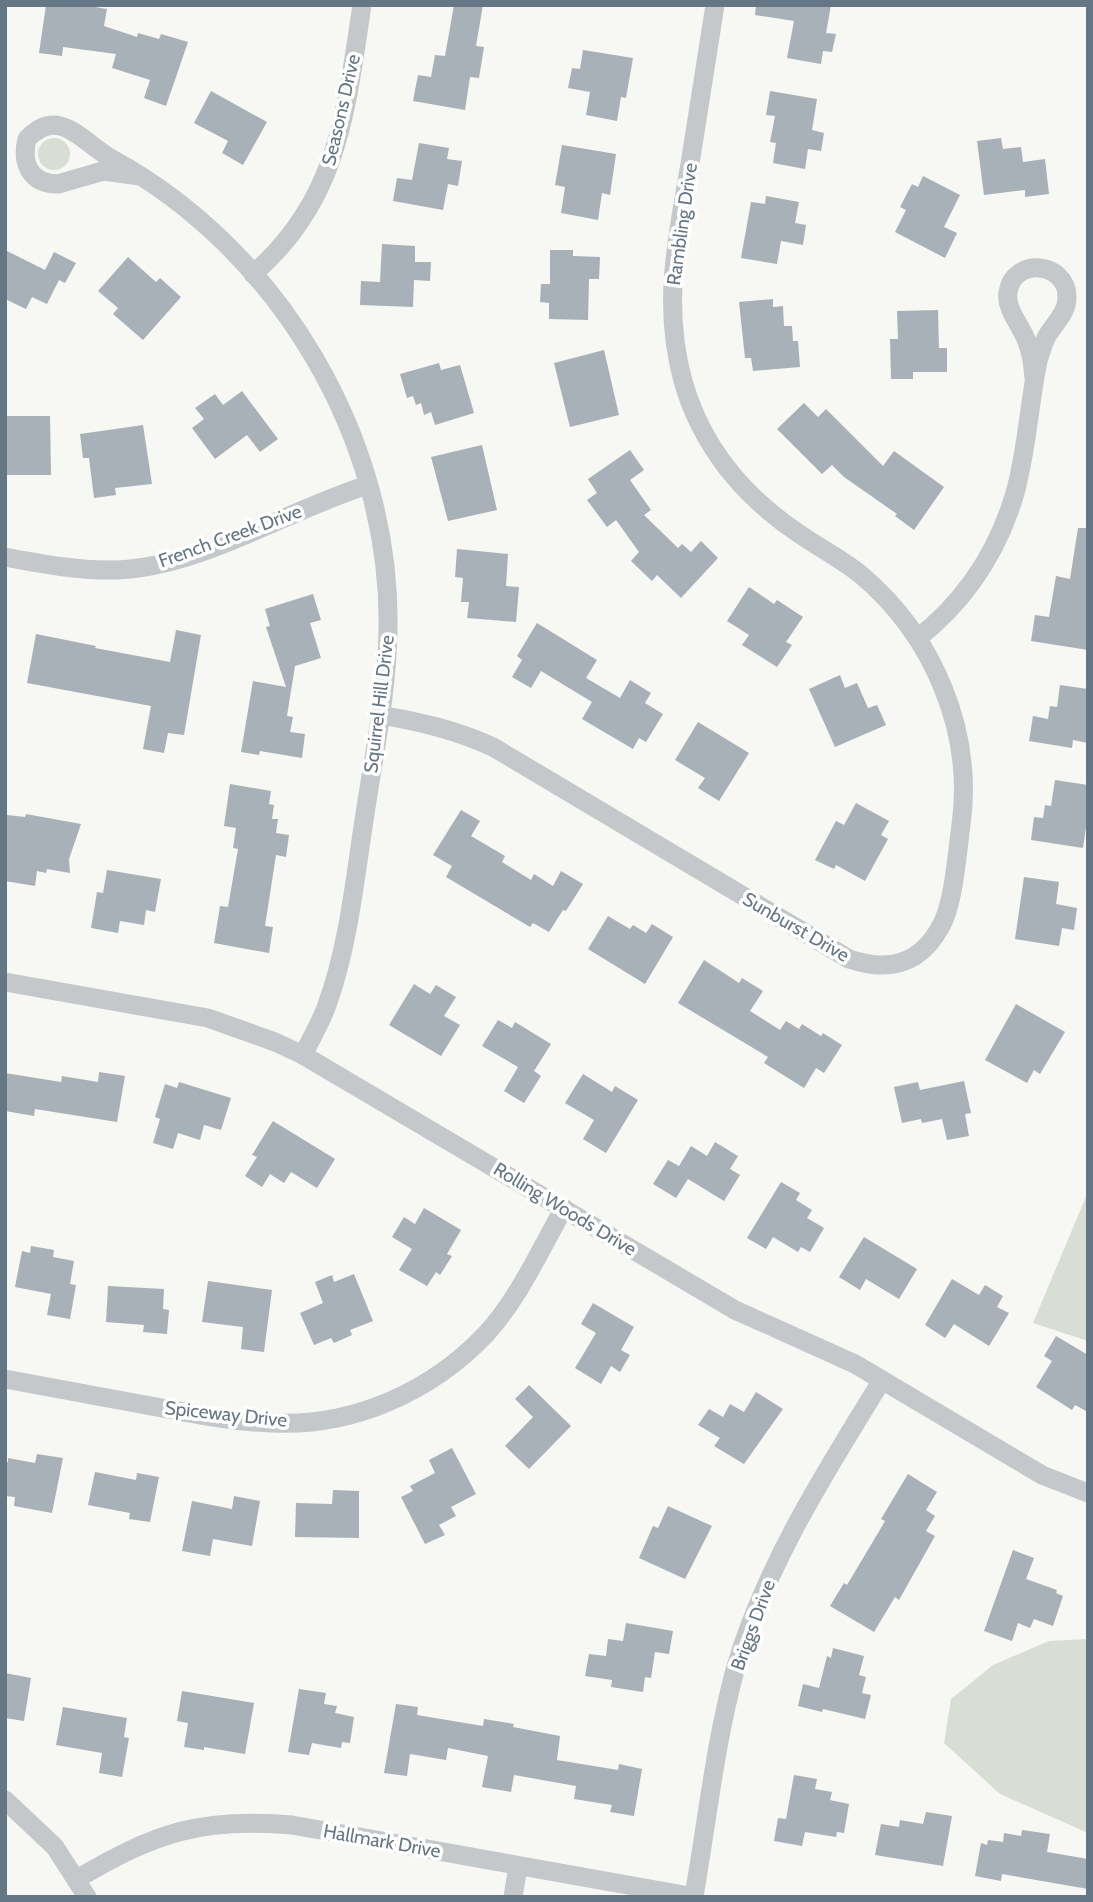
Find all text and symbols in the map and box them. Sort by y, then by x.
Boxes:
street label: Seasons Drive [317,52,365,168]
street label: Rambling Drive [662,161,702,287]
street label: French Creek Drive [155,499,305,573]
street label: Squirrel Hill Drive [359,633,399,774]
street label: Sunburst Drive [739,887,854,967]
street label: Rolling Woods Drive [489,1157,641,1261]
street label: Spiceway Drive [164,1396,289,1432]
street label: Briggs Drive [726,1576,780,1674]
street label: Hallmark Drive [322,1819,443,1863]

